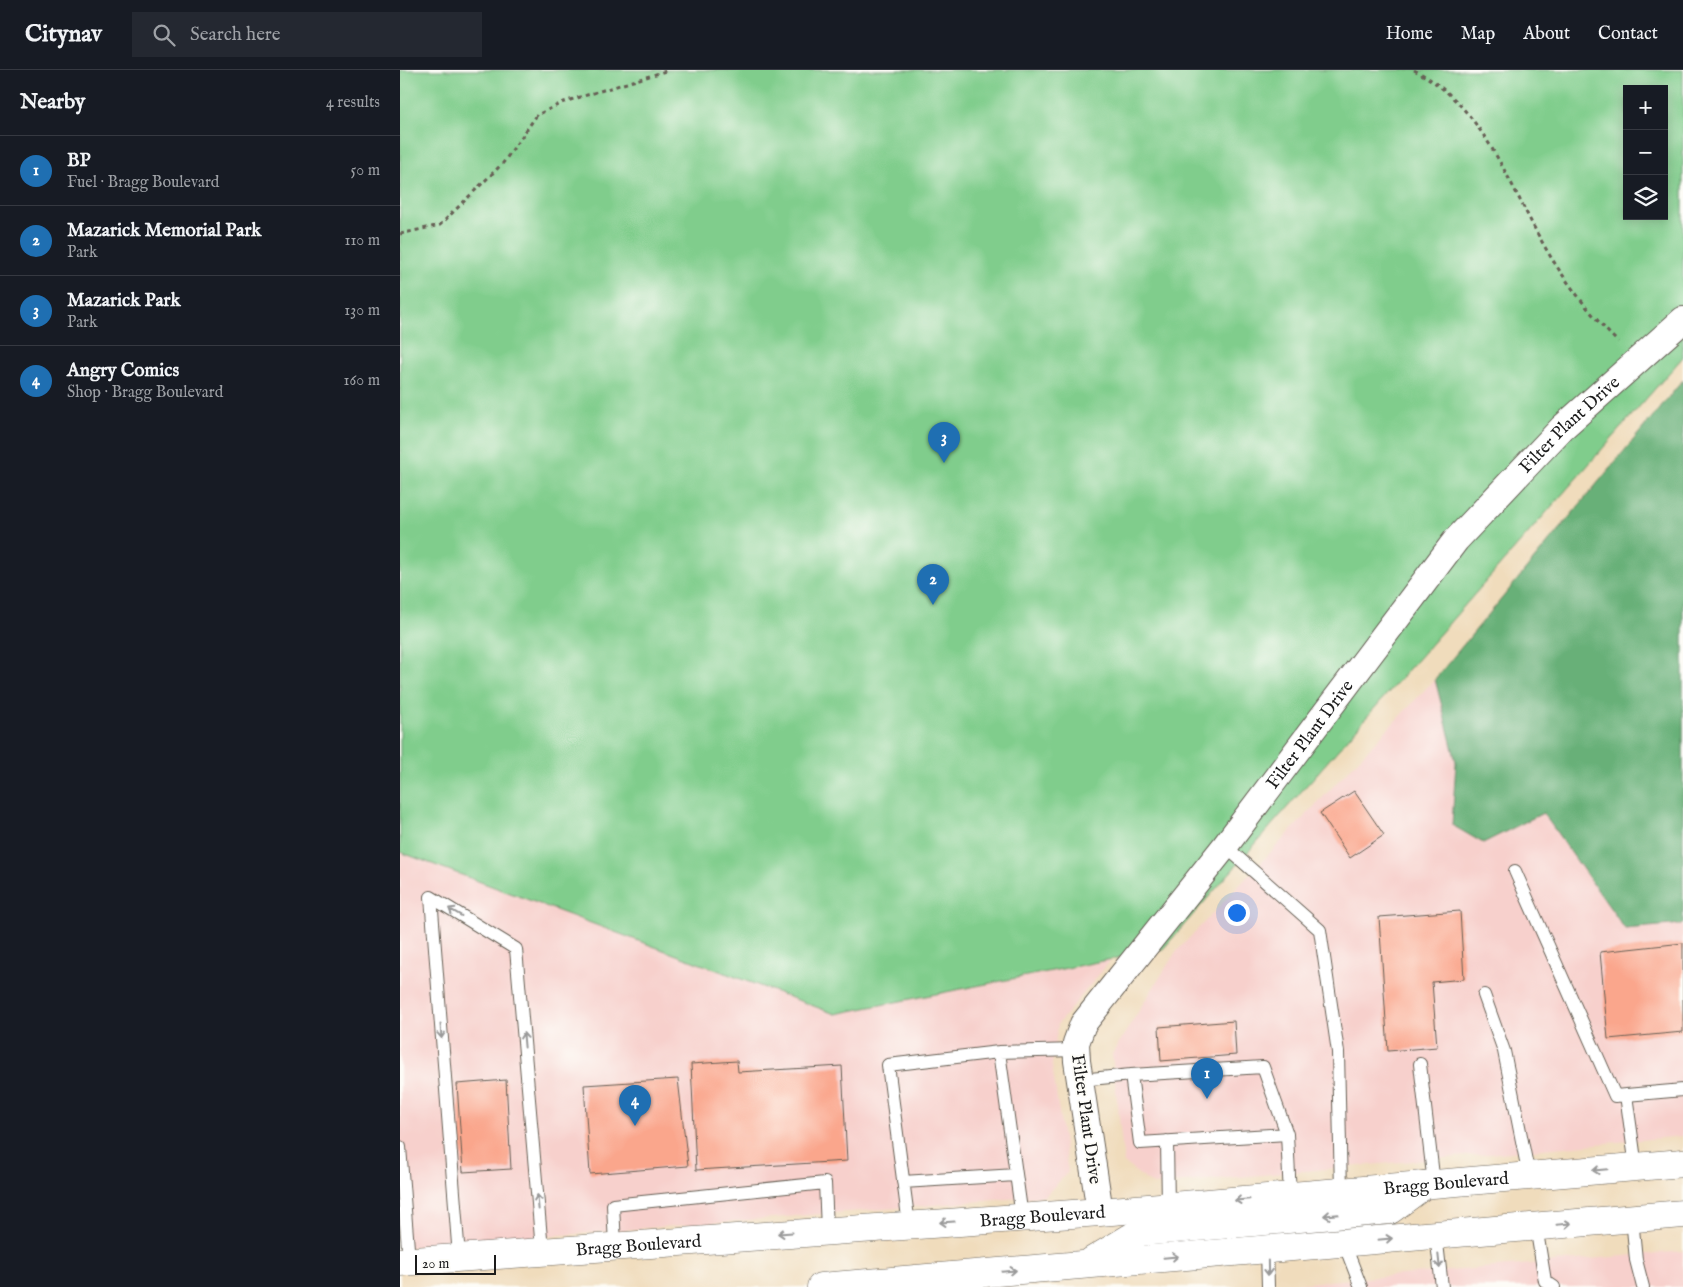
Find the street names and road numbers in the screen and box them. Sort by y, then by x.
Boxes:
street label: Filter Plant Drive [1515,372,1625,479]
street label: Filter Plant Drive [1262,676,1359,794]
street label: Filter Plant Drive [1065,1053,1106,1186]
street label: Bragg Boulevard [1383,1168,1510,1201]
street label: Bragg Boulevard [979,1202,1107,1234]
street label: Bragg Boulevard [575,1230,702,1262]

